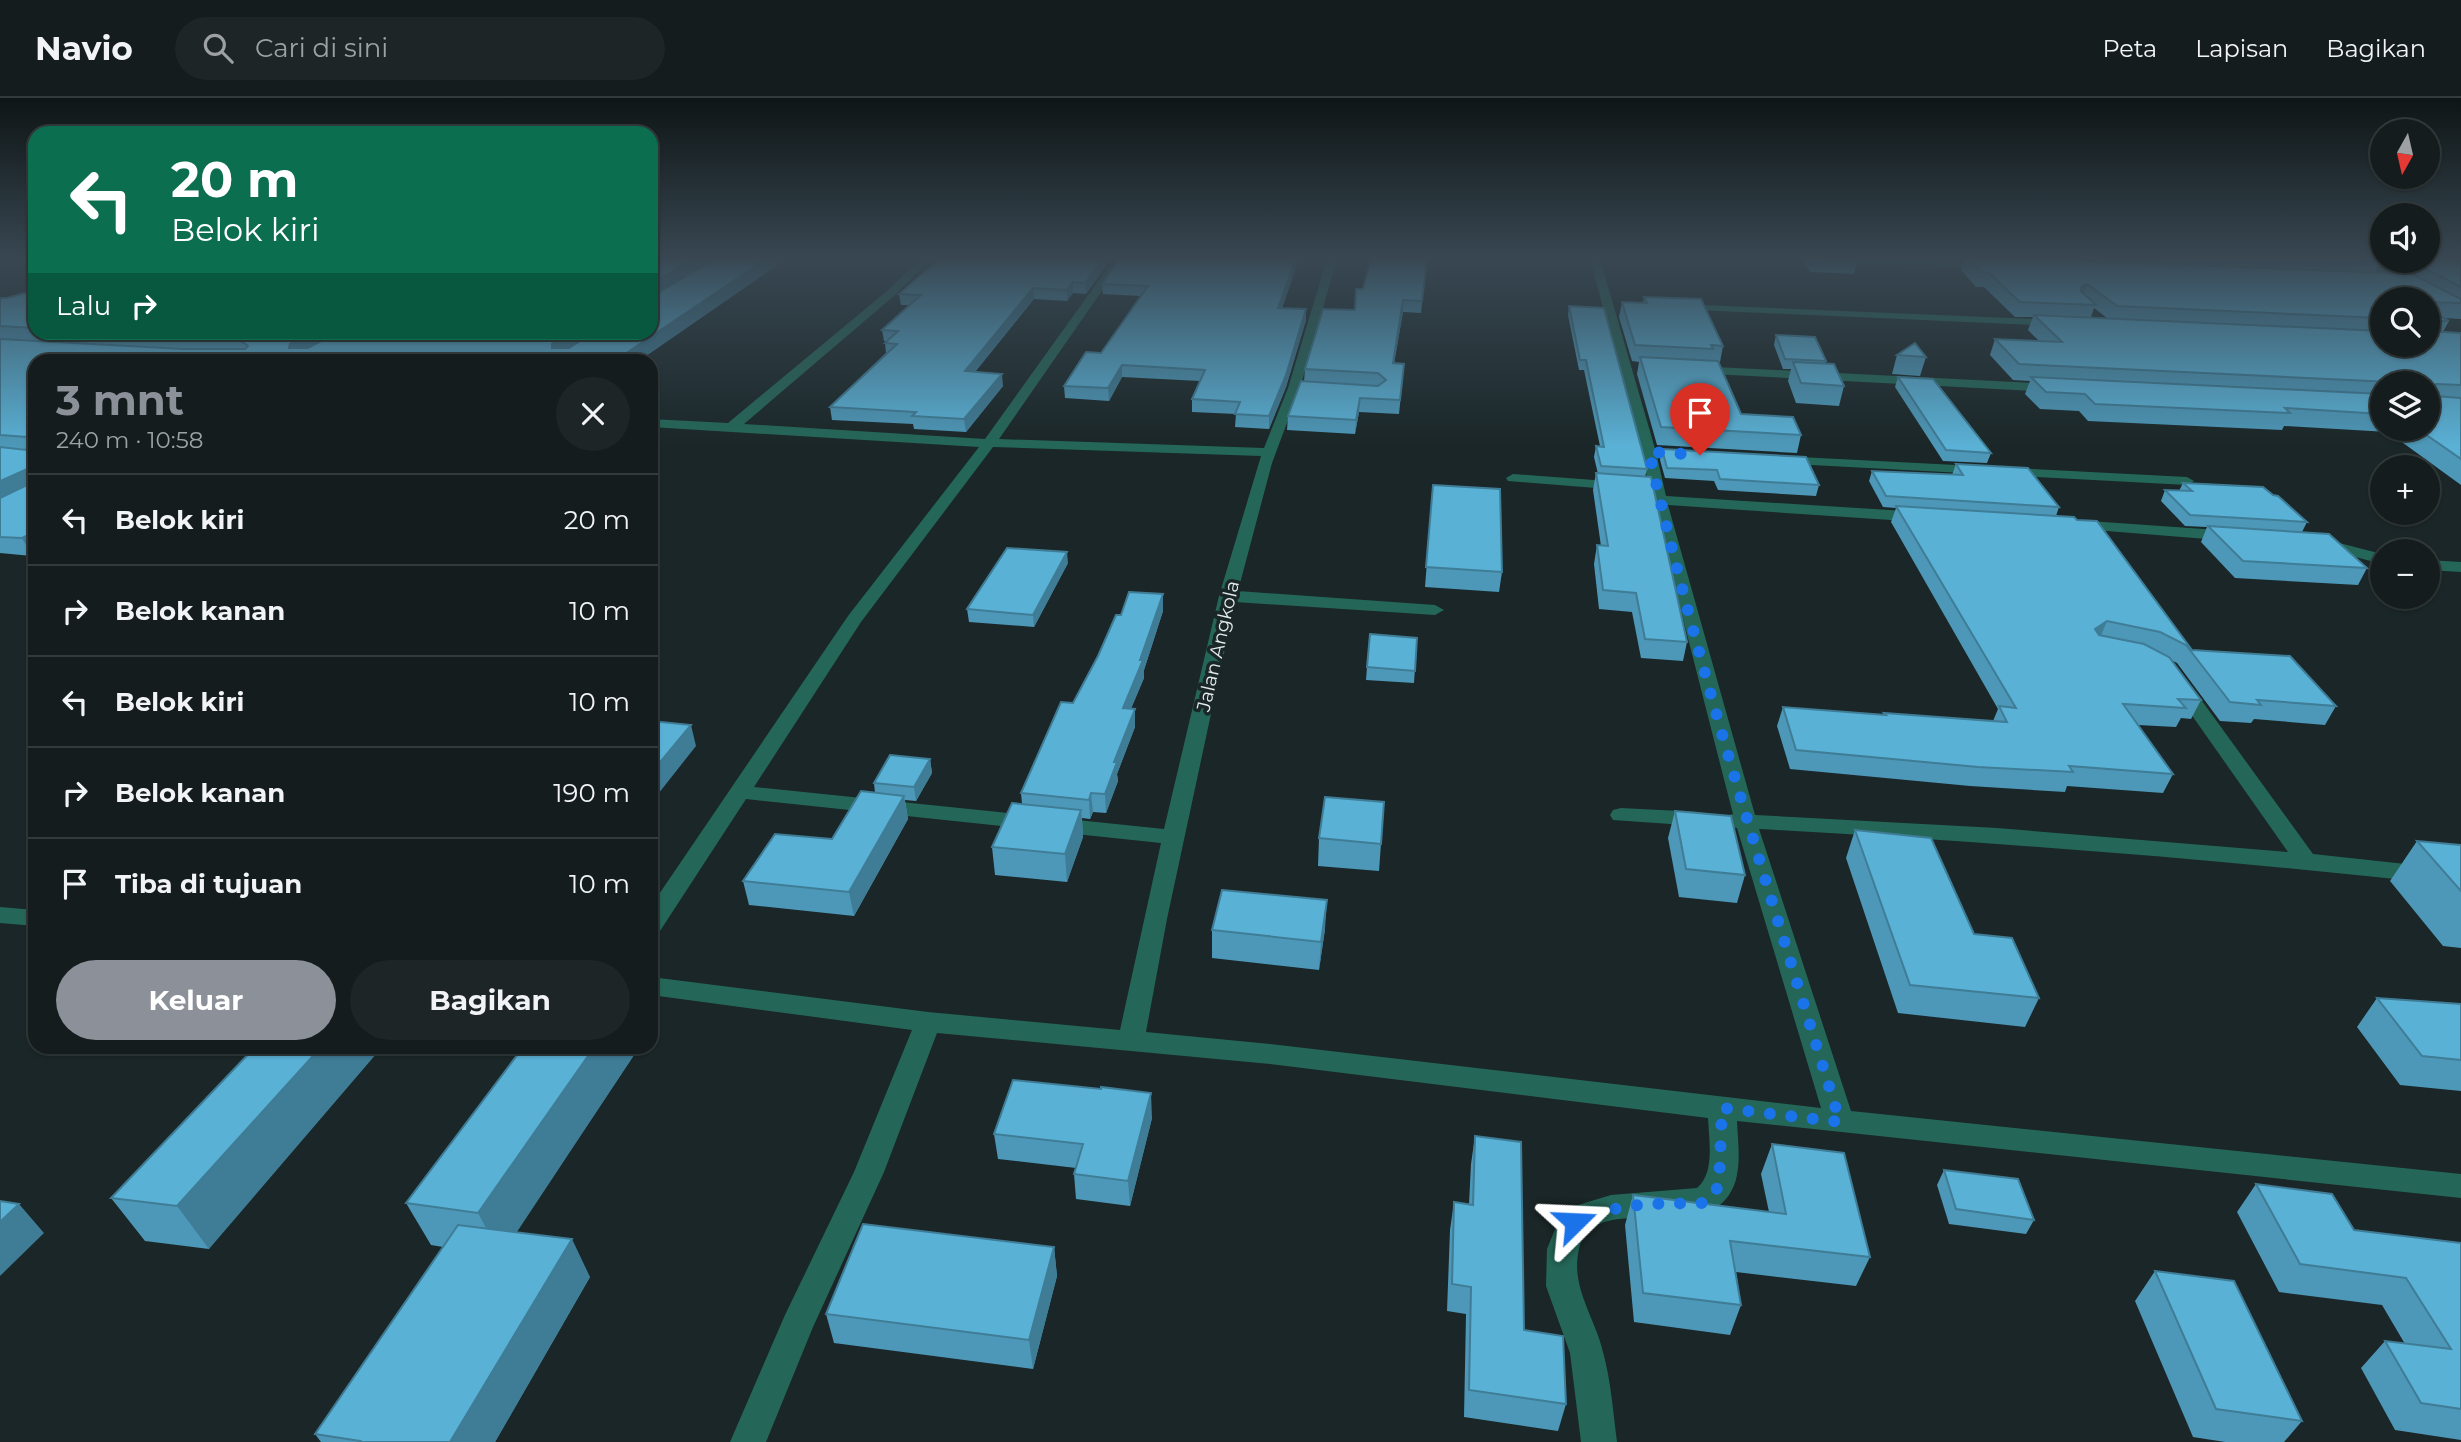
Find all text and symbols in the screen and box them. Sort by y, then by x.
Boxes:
search box [175,17,665,80]
text: Navio [35,28,133,68]
icon: search [199,29,237,67]
text: Cari di sini [255,32,388,64]
text: Peta [2102,34,2157,63]
text: Lapisan [2195,34,2288,63]
text: Bagikan [2326,34,2426,63]
north arrow [2370,119,2440,189]
map controls [2370,119,2440,609]
text: 20 m [171,150,298,209]
icon: left [56,154,147,245]
button: sound [2370,203,2440,273]
text: Belok kiri [171,210,320,249]
icon: right [125,287,163,325]
button: search [2370,287,2440,357]
text: Lalu [56,290,111,322]
button: layers [2370,371,2440,441]
text: 3 mnt [56,374,184,426]
button: close [556,377,630,451]
pin [1670,383,1730,455]
icon: arrive [1681,394,1719,432]
text: 240 m · 10:58 [56,426,203,454]
button: + [2370,455,2440,525]
icon: left [56,501,94,539]
text: Belok kiri [115,504,244,536]
text: 20 m [564,504,630,536]
button: − [2370,539,2440,609]
street label: Jalan Angkola [1192,578,1244,715]
icon: right [56,592,94,630]
text: Belok kanan [115,595,285,627]
text: 10 m [569,595,630,627]
icon: left [56,683,94,721]
text: Belok kiri [115,686,244,718]
text: 10 m [569,686,630,718]
icon: right [56,774,94,812]
text: Belok kanan [115,777,285,809]
text: 190 m [553,777,630,809]
icon: arrive [56,865,94,903]
text: Tiba di tujuan [115,868,302,900]
text: 10 m [569,868,630,900]
button: Keluar [56,960,336,1040]
button: Bagikan [350,960,630,1040]
position arrow [1538,1185,1612,1259]

